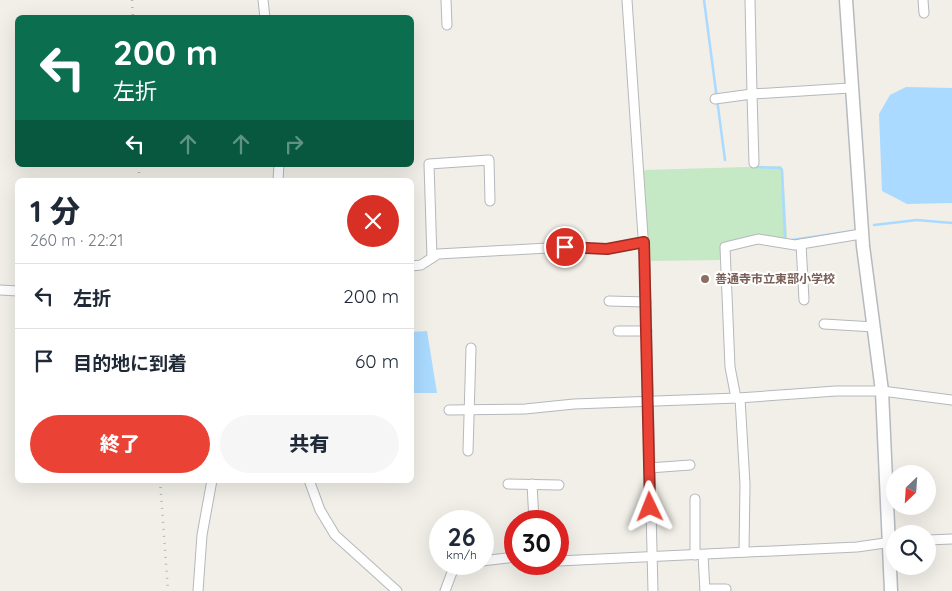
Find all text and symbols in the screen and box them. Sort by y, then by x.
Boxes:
text: 200 m [113,30,218,74]
icon: left [30,35,95,100]
text: 左折 [113,77,157,105]
icon: left [121,130,149,158]
icon: ahead [174,130,202,158]
icon: ahead [227,130,255,158]
icon: right [280,130,308,158]
text: 1 分 [30,192,80,230]
button: close [347,195,399,247]
pin [544,226,586,268]
text: 260 m · 22:21 [30,230,123,250]
icon: arrive [551,233,579,261]
place label: 善通寺市立東部小学校 [715,271,835,286]
marker: 善通寺市立東部小学校 [699,273,711,285]
icon: left [30,282,58,310]
text: 200 m [343,284,399,308]
text: 左折 [73,286,111,310]
icon: arrive [30,347,58,375]
text: 60 m [355,349,399,373]
text: 目的地に到着 [73,351,187,375]
button: 終了 [30,415,210,473]
button: 共有 [220,415,399,473]
north arrow [886,465,936,515]
map controls [886,465,936,575]
position arrow [623,480,675,532]
speed limit sign: 30 [504,510,569,575]
text: 26 [447,521,476,552]
button: search [886,525,936,575]
text: km/h [446,547,477,562]

